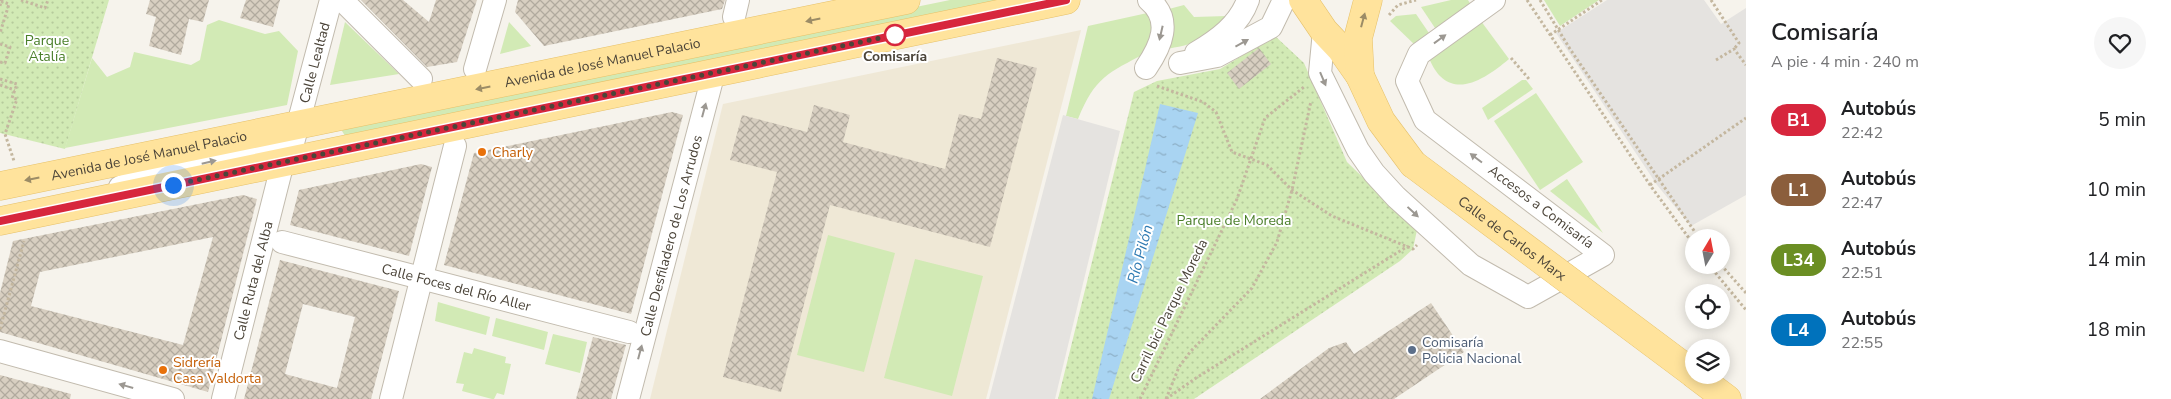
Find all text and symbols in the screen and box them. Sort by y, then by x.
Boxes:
one-way arrow [1359,13,1367,28]
one-way arrow [805,16,821,24]
text: Comisaría [1771,16,1879,48]
button: heart [2094,17,2146,69]
street label: Calle Lealtad [295,20,334,105]
marker: Comisaría [884,24,906,46]
one-way arrow [1157,26,1165,41]
park label: Parque Atalía [25,31,69,66]
street label: Avenida de José Manuel Palacio [503,33,702,92]
one-way arrow [1433,34,1447,44]
one-way arrow [1235,39,1249,47]
place label: Comisaría [863,47,927,66]
text: A pie · 4 min · 240 m [1771,51,1919,73]
one-way arrow [1320,72,1328,86]
one-way arrow [475,84,490,92]
text: Autobús [1841,96,1916,122]
one-way arrow [700,103,708,118]
text: 5 min [2098,107,2146,133]
text: B1 [1787,108,1810,132]
text: 22:42 [1841,122,1883,144]
street label: Avenida de José Manuel Palacio [49,126,249,185]
street label: Calle Desfiladero de Los Arrudos [635,132,707,338]
place label: Charly [492,143,534,162]
marker: Charly [476,146,488,158]
one-way arrow [1469,153,1483,163]
one-way arrow [202,157,218,165]
street label: Accesos a Comisaría [1484,161,1598,253]
text: Autobús [1841,166,1916,192]
your location [161,173,186,198]
one-way arrow [24,176,40,184]
text: 10 min [2087,177,2146,203]
text: L1 [1788,178,1809,202]
street label: Calle de Carlos Marx [1454,191,1571,285]
text: 22:47 [1841,192,1883,214]
one-way arrow [1407,206,1419,218]
park label: Parque de Moreda [1177,211,1291,230]
street label: Calle Ruta del Alba [229,219,277,342]
water label: Río Pilón [1123,222,1157,286]
north arrow [1685,229,1730,274]
map controls [1685,229,1730,384]
street label: Carril bici Parque Moreda [1126,236,1212,386]
text: Autobús [1841,236,1916,262]
text: 14 min [2087,247,2146,273]
text: L34 [1783,248,1814,272]
street label: Calle Foces del Río Aller [380,259,533,316]
text: 22:51 [1841,262,1883,284]
button: locate [1685,284,1730,329]
text: Autobús [1841,306,1916,332]
text: 18 min [2087,317,2146,343]
text: L4 [1788,318,1809,342]
text: 22:55 [1841,332,1883,354]
place label: Comisaría Policia Nacional [1422,333,1522,368]
button: layers [1685,339,1730,384]
one-way arrow [637,344,645,359]
marker: Comisaría Policia Nacional [1406,344,1418,356]
place label: Sidrería Casa Valdorta [173,353,261,388]
marker: Sidrería Casa Valdorta [157,364,169,376]
one-way arrow [118,382,133,390]

